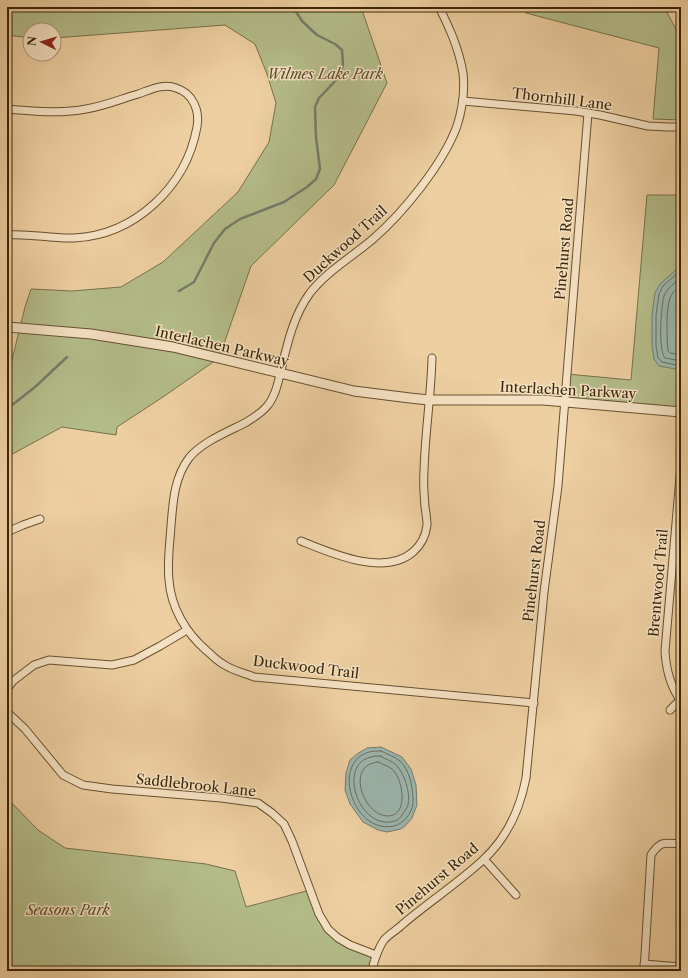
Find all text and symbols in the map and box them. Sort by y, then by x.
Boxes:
north arrow [22,22,62,62]
text: N [25,35,39,47]
park label: Wilmes Lake Park [267,65,384,83]
street label: Thornhill Lane [511,84,613,114]
street label: Pinehurst Road [551,197,577,301]
street label: Duckwood Trail [299,202,391,286]
street label: Interlachen Parkway [153,322,291,370]
street label: Interlachen Parkway [499,377,637,403]
street label: Pinehurst Road [519,518,549,623]
street label: Brentwood Trail [644,528,672,638]
street label: Duckwood Trail [252,652,360,682]
street label: Saddlebrook Lane [135,770,257,800]
street label: Pinehurst Road [392,839,482,919]
park label: Seasons Park [25,901,111,919]

